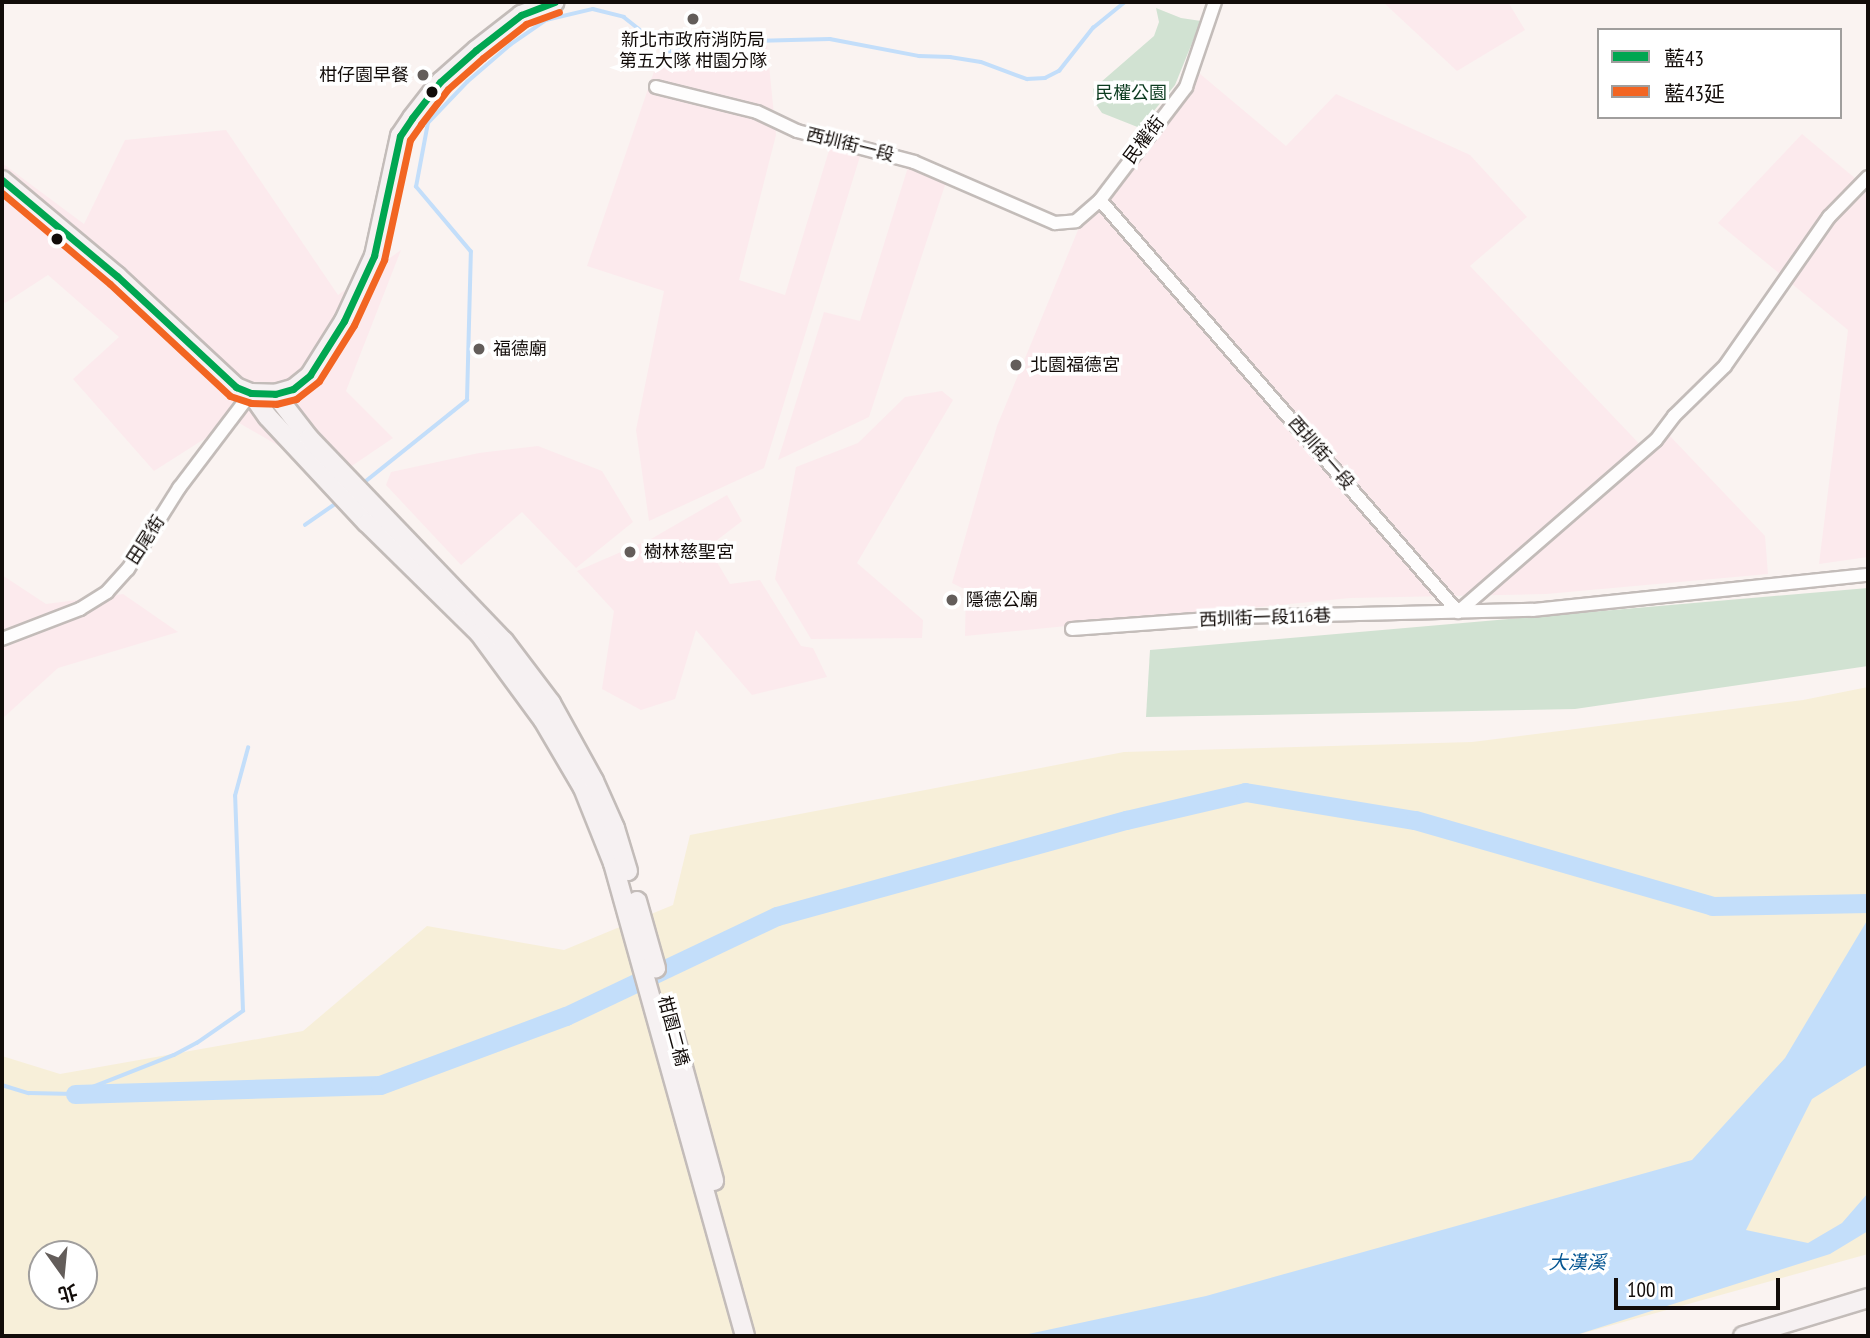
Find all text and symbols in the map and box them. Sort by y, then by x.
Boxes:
marker: 新北市政府消防局 第五大隊 柑園分隊 [685,11,701,27]
legend [1597,28,1842,119]
place label: 新北市政府消防局 第五大隊 柑園分隊 [619,30,767,72]
text: 藍43 [1664,45,1704,72]
place label: 柑仔園早餐 [319,64,409,86]
marker: 柑仔園早餐 [415,67,431,83]
text: 藍43延 [1664,80,1725,107]
park label: 民權公園 [1095,82,1167,104]
unlabelled marker [425,85,439,99]
street label: 民權街 [1119,112,1169,168]
street label: 西圳街一段 [804,124,896,166]
unlabelled marker [50,232,64,246]
place label: 福德廟 [493,338,547,360]
marker: 福德廟 [471,341,487,357]
place label: 北園福德宮 [1030,354,1120,376]
marker: 北園福德宮 [1008,357,1024,373]
street label: 西圳街一段 [1283,412,1359,494]
street label: 田尾街 [122,511,170,569]
place label: 樹林慈聖宮 [644,541,734,563]
marker: 樹林慈聖宮 [622,544,638,560]
place label: 隱德公廟 [966,589,1038,611]
marker: 隱德公廟 [944,592,960,608]
street label: 西圳街一段116巷 [1199,605,1331,631]
street label: 柑園二橋 [653,993,693,1069]
north arrow [28,1240,98,1310]
water label: 大漢溪 [1549,1252,1605,1274]
scale bar [1618,1264,1784,1308]
text: 100 m [1627,1276,1673,1303]
text: 北 [56,1279,80,1307]

